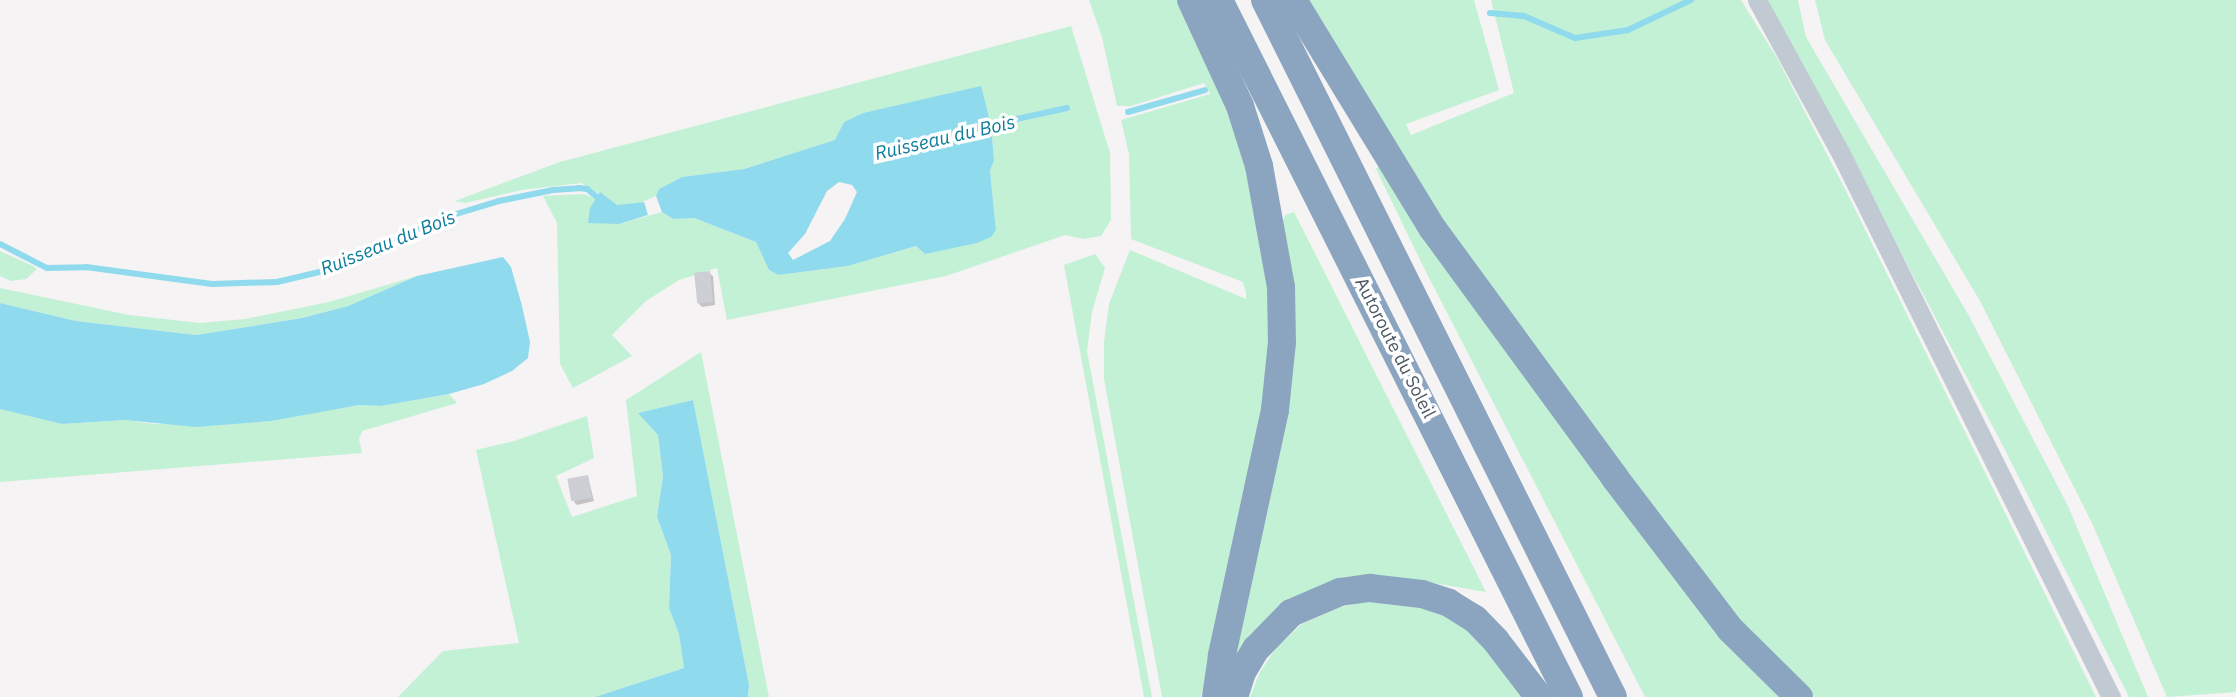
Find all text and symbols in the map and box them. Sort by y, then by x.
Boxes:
water label: Ruisseau du Bois [873,111,1017,165]
water label: Ruisseau du Bois [317,206,459,280]
street label: Autoroute du Soleil [1350,274,1440,422]

